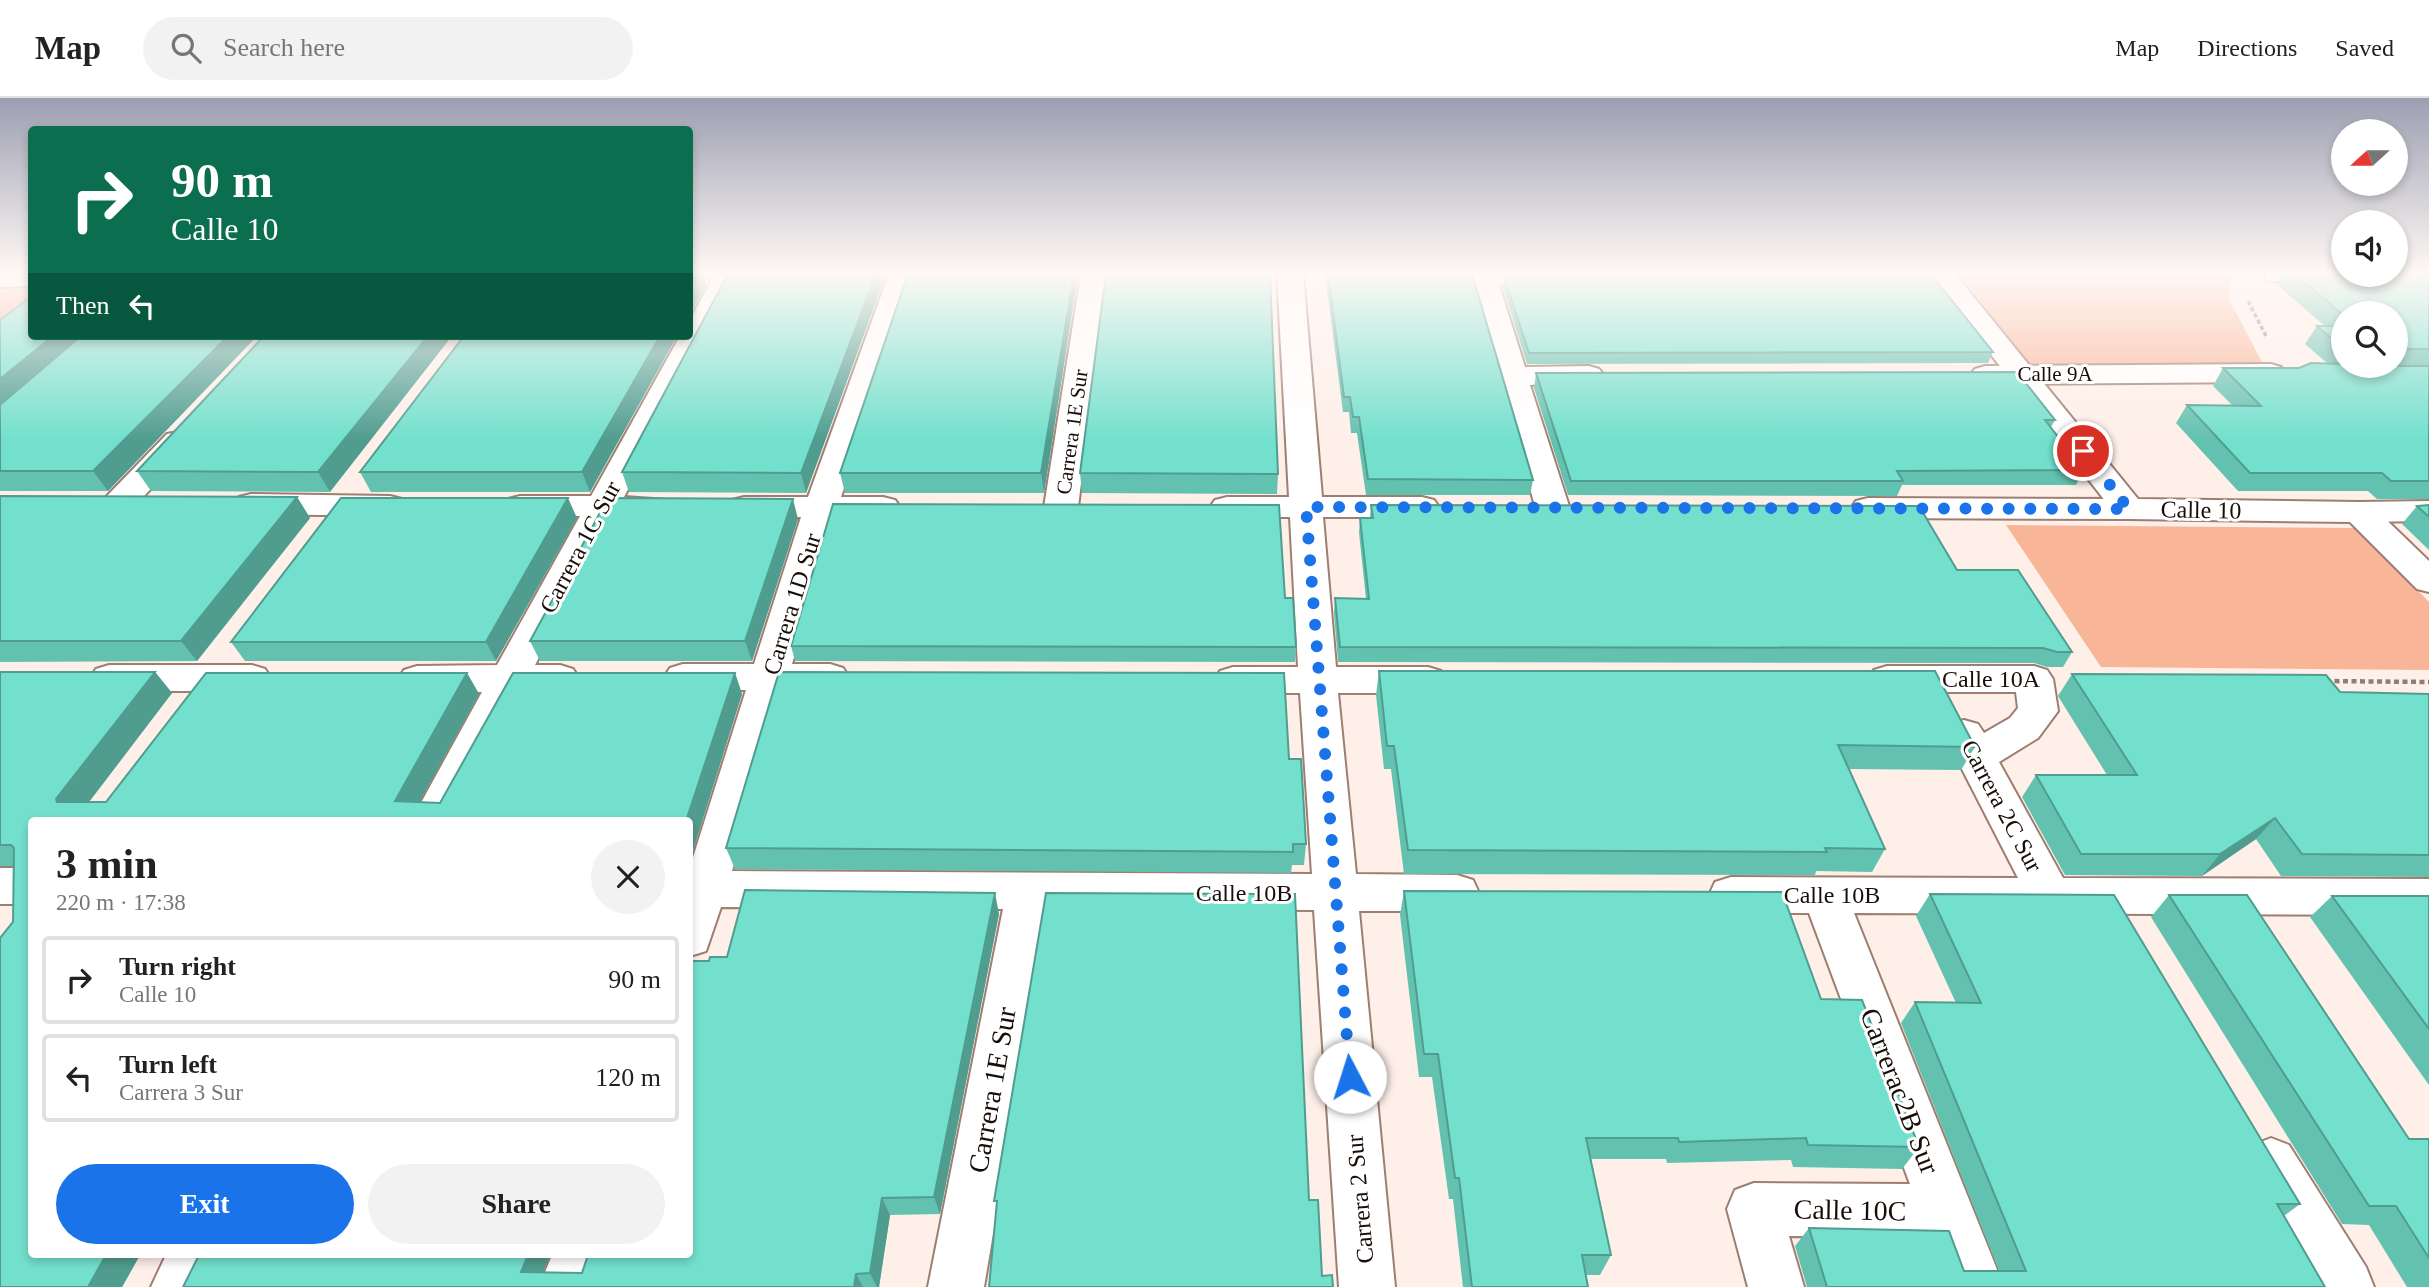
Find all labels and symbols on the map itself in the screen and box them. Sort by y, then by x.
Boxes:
north arrow [2331,119,2408,196]
street label: Calle 9A [2017,362,2093,386]
street label: Carrera 1E Sur [1051,368,1093,496]
pin [2053,421,2113,481]
street label: Carrera 1C Sur [534,477,626,617]
street label: Calle 10 [2160,496,2242,524]
street label: Carrera 1D Sur [758,530,826,678]
street label: Calle 10A [1942,666,2041,692]
street label: Carrera 2C Sur [1956,736,2048,876]
street label: Calle 10B [1196,880,1292,906]
street label: Calle 10B [1784,882,1880,908]
street label: Carrera 1E Sur [962,1004,1022,1175]
street label: Carrerac2B Sur [1854,1004,1946,1179]
position arrow [1313,1040,1387,1114]
street label: Carrera 2 Sur [1341,1133,1379,1265]
street label: Calle 10C [1793,1194,1907,1226]

